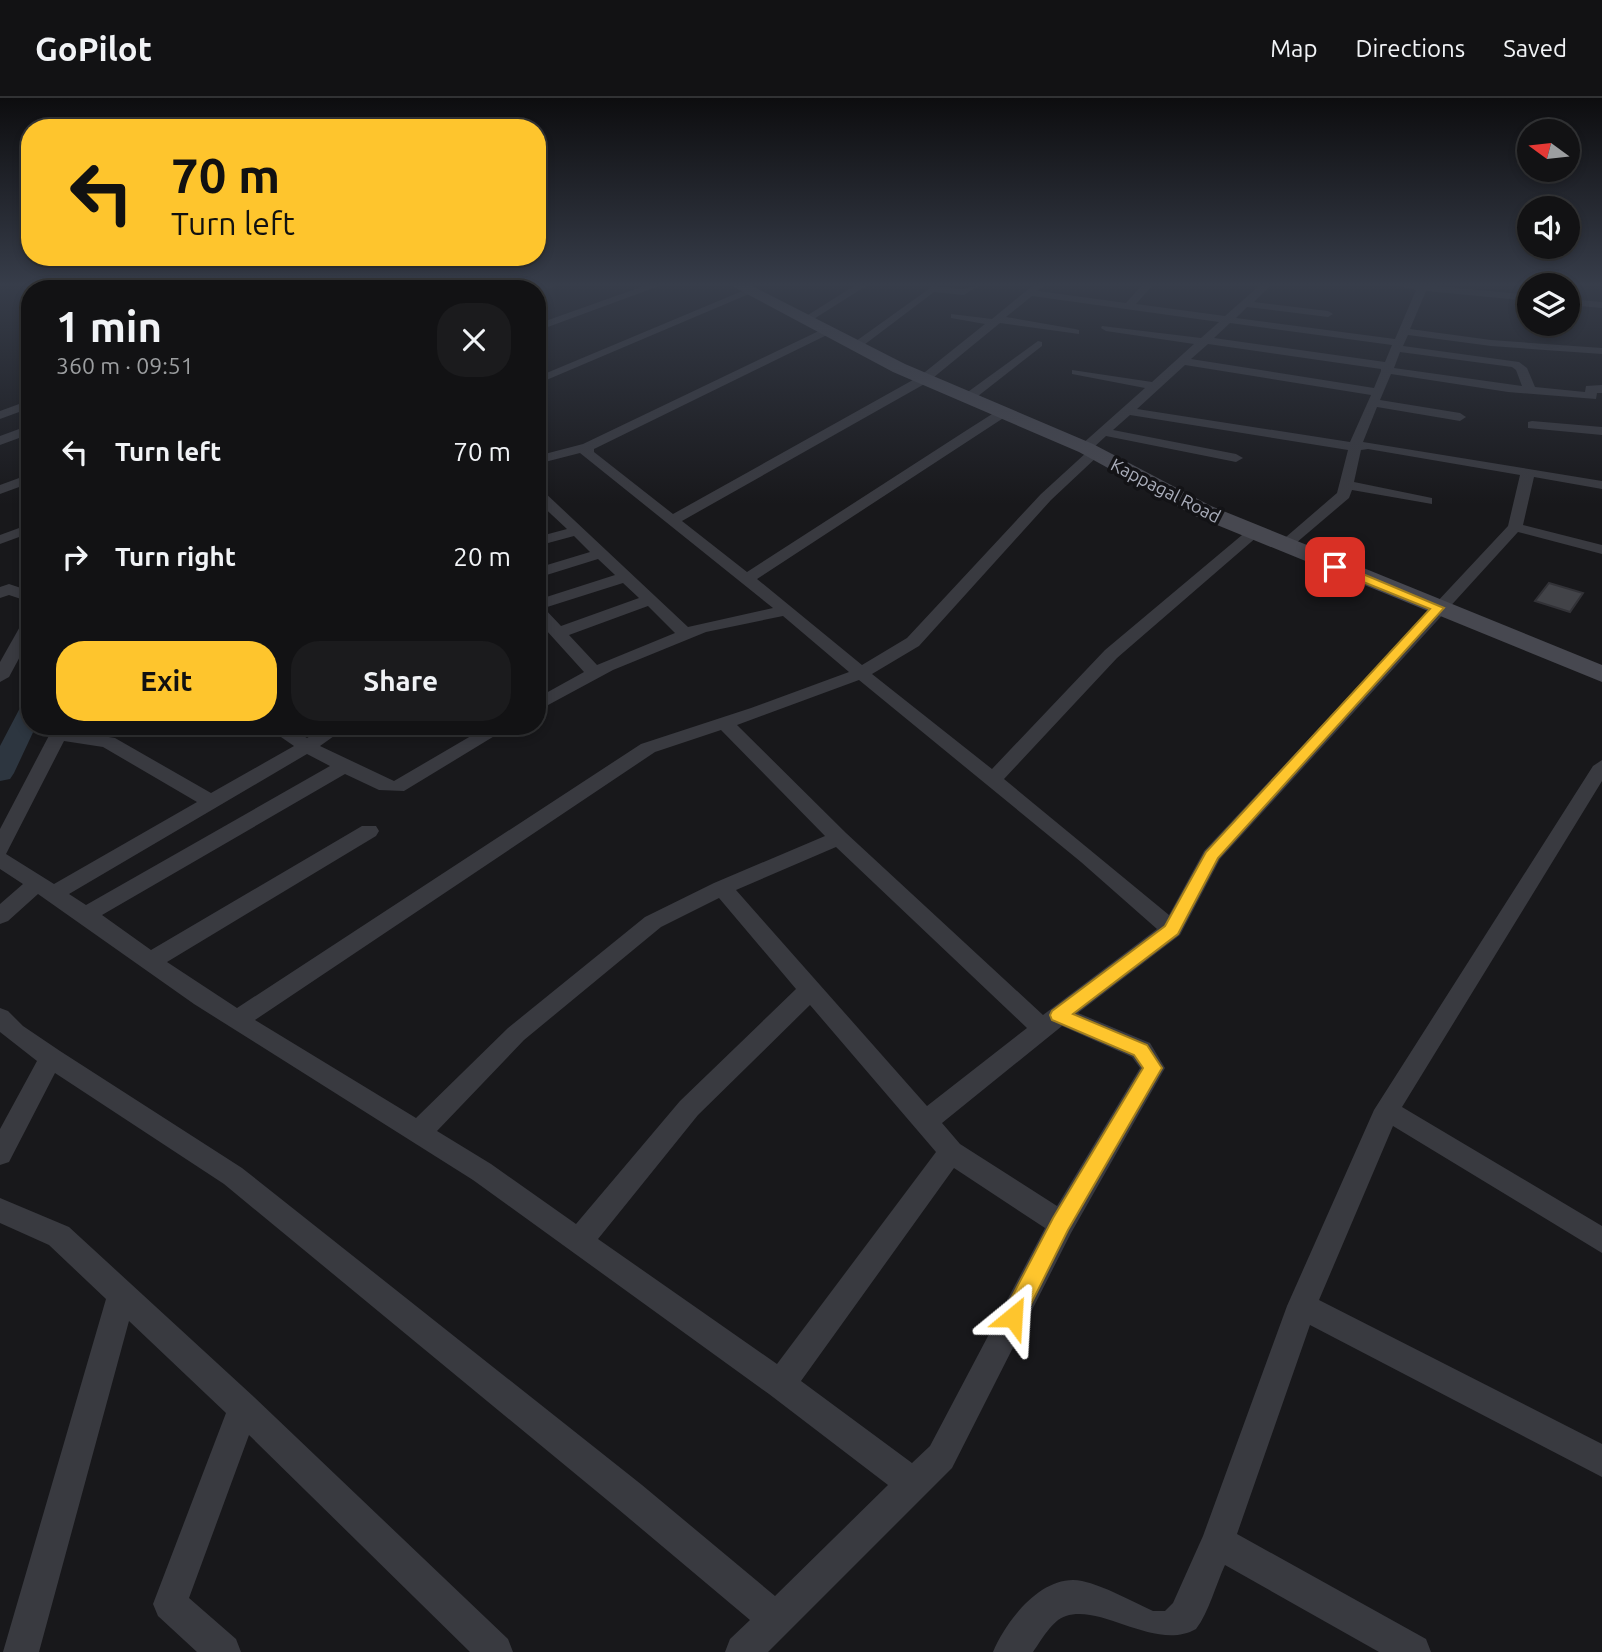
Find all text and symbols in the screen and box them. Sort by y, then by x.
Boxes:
text: GoPilot [35,30,152,67]
text: Map [1270,35,1317,62]
text: Directions [1355,35,1465,62]
text: Saved [1503,35,1567,62]
north arrow [1517,119,1580,182]
map controls [1517,119,1580,336]
icon: left [56,147,147,238]
text: 70 m [171,147,280,202]
button: sound [1517,196,1580,259]
text: Turn left [171,205,295,241]
button: layers [1517,273,1580,336]
text: 1 min [56,303,162,350]
button: close [437,303,511,377]
text: 360 m · 09:51 [56,353,194,378]
icon: left [56,433,94,471]
text: Turn left [115,437,221,466]
text: 70 m [453,437,511,466]
street label: Kappagal Road [1108,454,1224,526]
pin [1305,537,1365,597]
icon: right [56,538,94,576]
text: Turn right [115,542,236,571]
text: 20 m [453,542,511,571]
icon: arrive [1316,548,1354,586]
button: Exit [56,641,277,721]
button: Share [291,641,511,721]
position arrow [976,1280,1050,1354]

